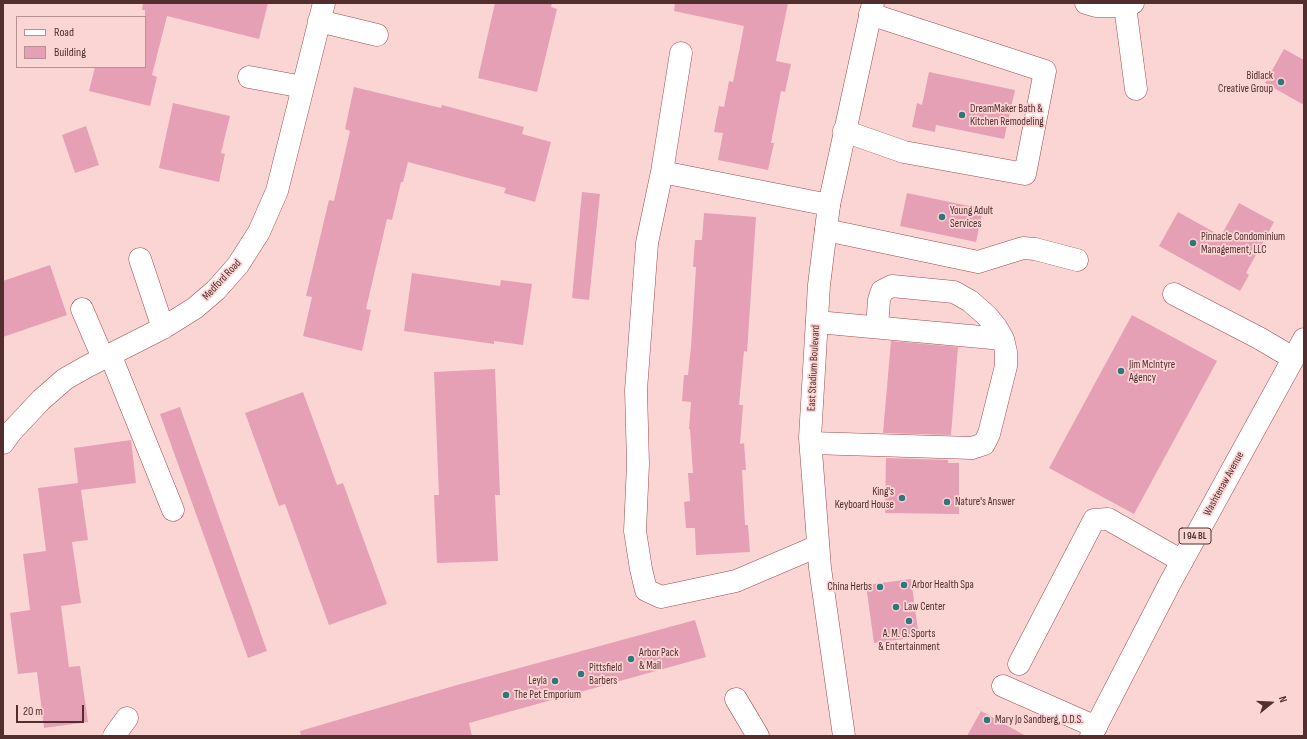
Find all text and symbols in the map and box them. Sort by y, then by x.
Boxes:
legend [16,16,146,68]
text: Road [54,25,74,40]
text: Building [54,45,86,60]
place label: Bidlack Creative Group [1218,69,1273,95]
marker: Bidlack Creative Group [1276,77,1286,87]
place label: DreamMaker Bath & Kitchen Remodeling [970,102,1044,128]
marker: DreamMaker Bath & Kitchen Remodeling [957,110,967,120]
place label: Young Adult Services [950,204,993,230]
marker: Young Adult Services [937,212,947,222]
place label: Pinnacle Condominium Management, LLC [1201,230,1285,256]
marker: Pinnacle Condominium Management, LLC [1188,238,1198,248]
street label: Medford Road [200,257,244,303]
street label: East Stadium Boulevard [805,325,823,411]
place label: Jim McIntyre Agency [1129,358,1175,384]
marker: Jim McIntyre Agency [1116,366,1126,376]
street label: Washtenaw Avenue [1201,450,1247,518]
place label: King's Keyboard House [835,485,894,511]
marker: King's Keyboard House [897,493,907,503]
place label: Nature's Answer [955,495,1015,509]
marker: Nature's Answer [942,497,952,507]
road number: I 94 BL [1179,528,1211,544]
place label: Arbor Health Spa [912,578,974,592]
place label: China Herbs [828,580,872,594]
marker: Arbor Health Spa [899,580,909,590]
marker: China Herbs [875,582,885,592]
place label: Law Center [904,600,945,614]
marker: Law Center [891,602,901,612]
marker: A. M. G. Sports & Entertainment [904,616,914,626]
place label: A. M. G. Sports & Entertainment [878,627,940,653]
place label: Arbor Pack & Mail [639,646,678,672]
marker: Arbor Pack & Mail [626,654,636,664]
place label: Pittsfield Barbers [589,661,622,687]
marker: Pittsfield Barbers [576,669,586,679]
place label: Leyla [528,674,547,688]
marker: Leyla [550,676,560,686]
north arrow [1251,683,1291,723]
place label: The Pet Emporium [514,688,581,702]
marker: The Pet Emporium [501,690,511,700]
text: N [1276,694,1290,704]
scale bar [18,697,86,723]
text: 20 m [23,704,43,719]
place label: Mary Jo Sandberg, D.D.S. [995,713,1083,727]
marker: Mary Jo Sandberg, D.D.S. [982,715,992,725]

